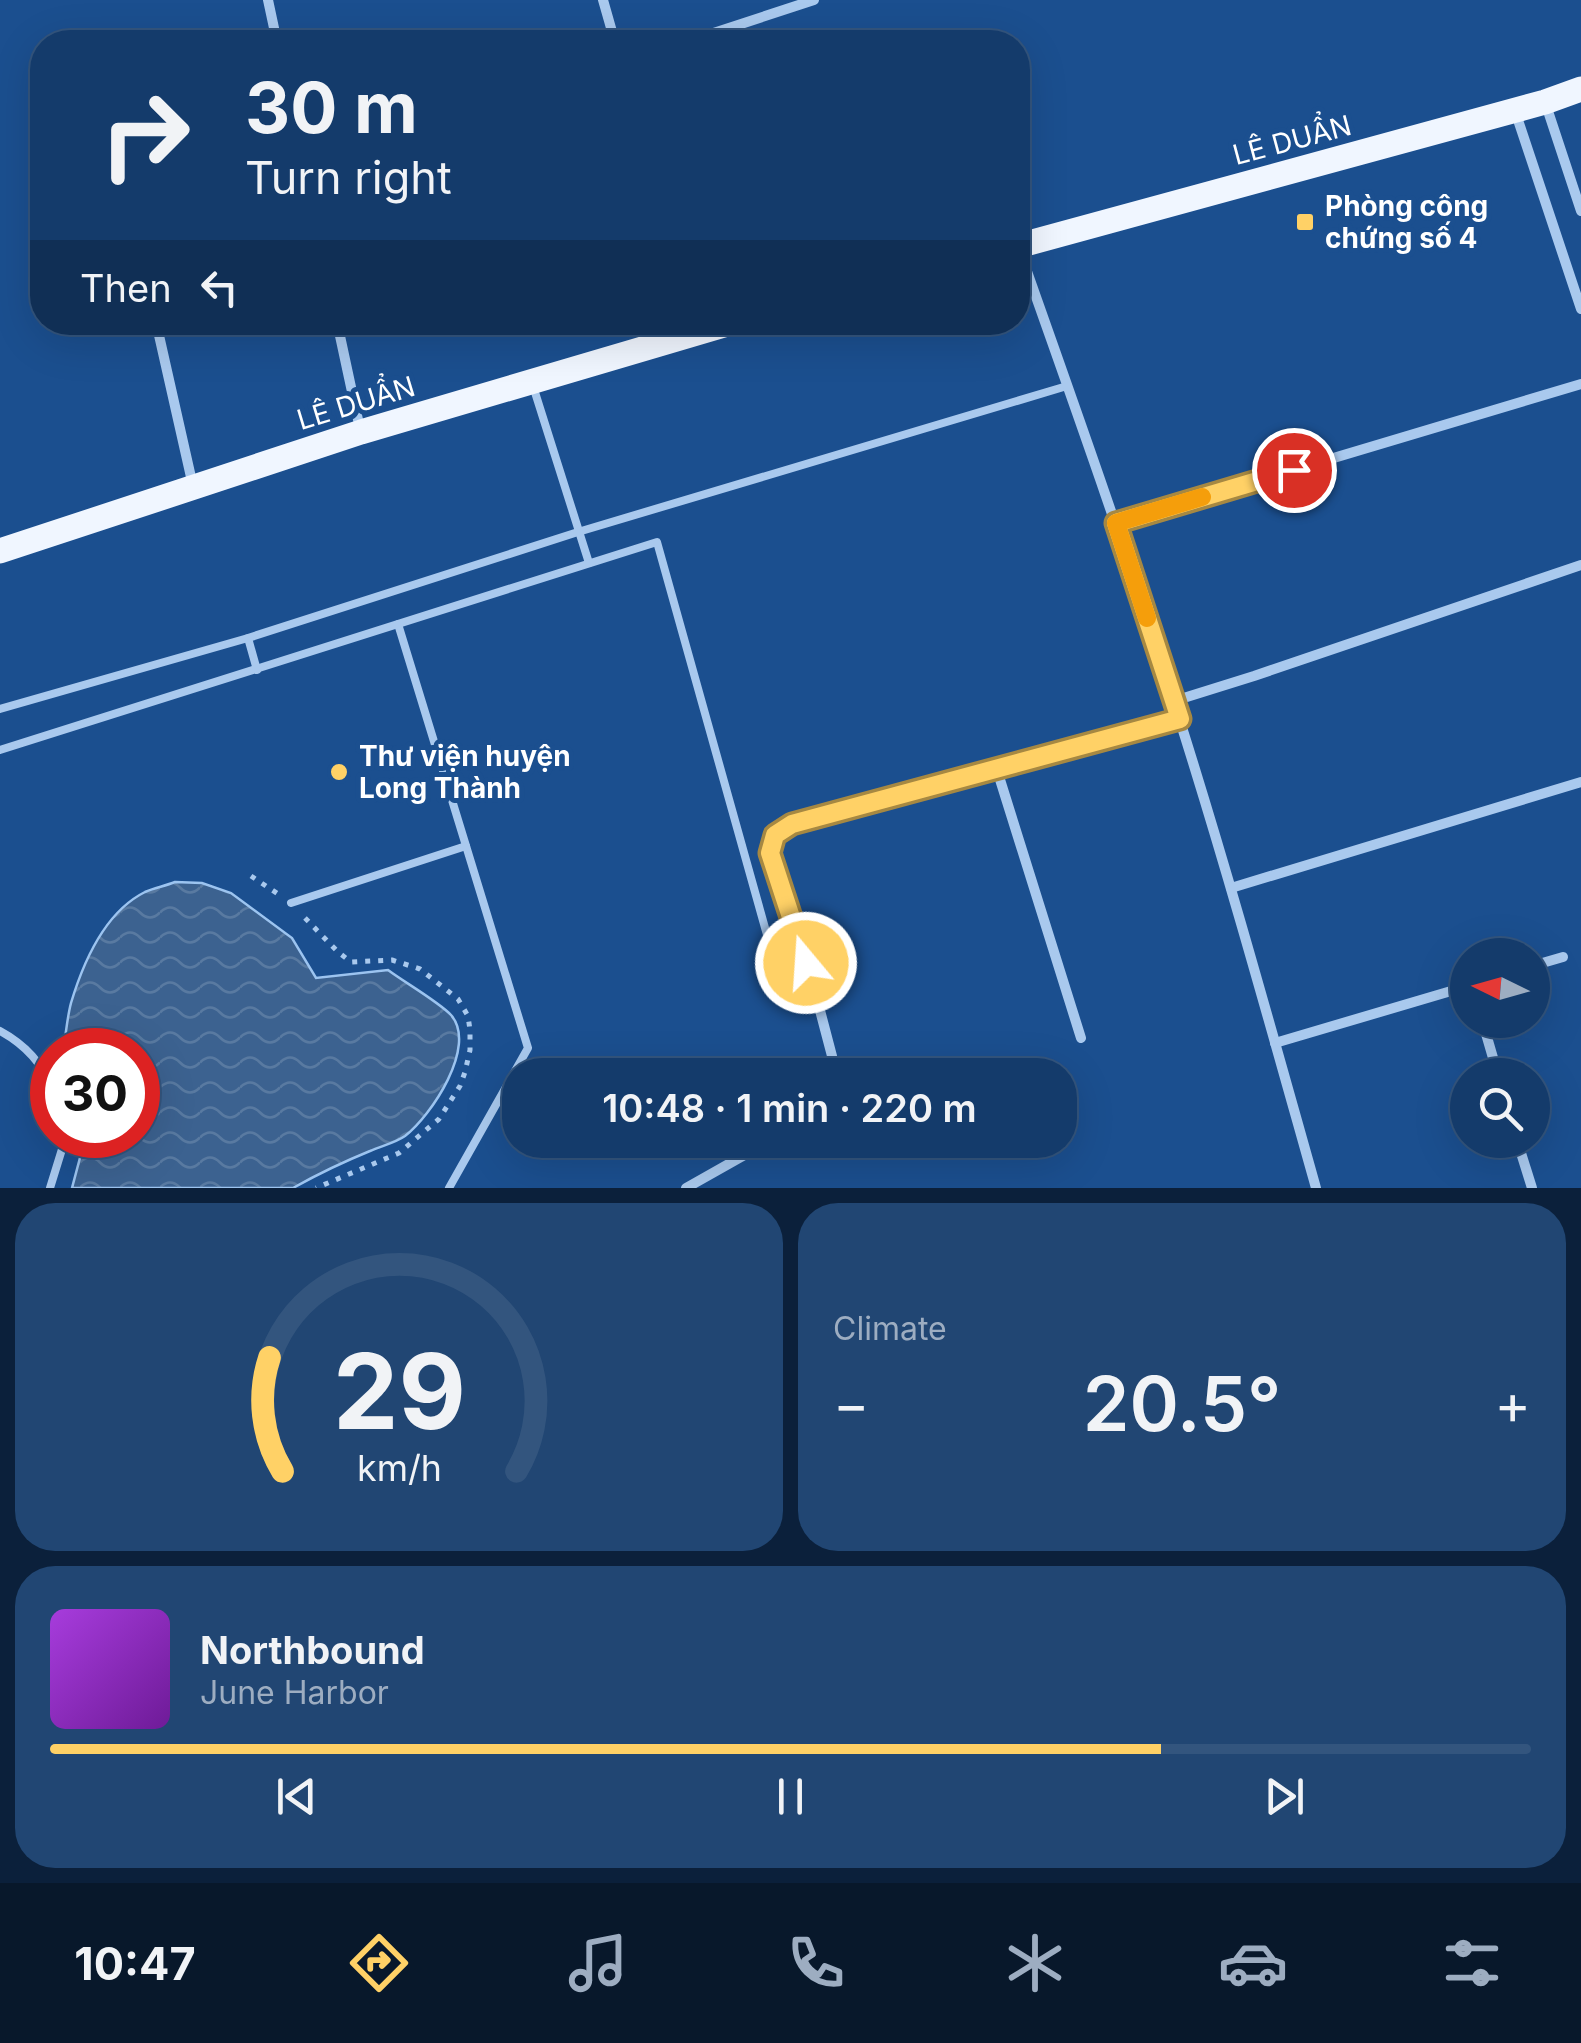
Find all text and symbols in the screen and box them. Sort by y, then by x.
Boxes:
text: 30 m [245,65,418,150]
icon: right [80,70,210,200]
street label: LÊ DUẨN [1228,103,1355,172]
text: Turn right [245,150,452,205]
place label: Phòng công chứng số 4 [1325,189,1488,255]
marker: Phòng công chứng số 4 [1294,211,1316,233]
icon: left [192,260,247,315]
text: Then [80,265,172,311]
street label: LÊ DUẨN [291,364,419,437]
pin [1252,428,1337,513]
icon: arrive [1267,443,1322,498]
place label: Thư viện huyện Long Thành [359,739,571,805]
marker: Thư viện huyện Long Thành [328,761,350,783]
position arrow [754,911,858,1015]
north arrow [1450,938,1550,1038]
map controls [1450,938,1550,1158]
speed limit sign: 30 [30,1028,160,1158]
button: search [1450,1058,1550,1158]
text: 10:48 · 1 min · 220 m [602,1085,977,1131]
text: Climate [833,1309,947,1348]
text: 29 [332,1328,466,1454]
text: 20.5° [1083,1358,1281,1449]
text: − [833,1371,869,1437]
text: + [1495,1371,1531,1437]
text: km/h [357,1446,441,1490]
text: Northbound [200,1627,425,1673]
text: June Harbor [200,1673,389,1712]
icon: previous [269,1769,324,1824]
icon: pause [763,1769,818,1824]
icon: next [1257,1769,1312,1824]
icon: directions [344,1928,414,1998]
icon: music [563,1928,633,1998]
icon: phone [781,1928,851,1998]
icon: climate [1000,1928,1070,1998]
icon: car [1218,1928,1288,1998]
icon: filters [1437,1928,1507,1998]
text: 10:47 [74,1936,196,1991]

